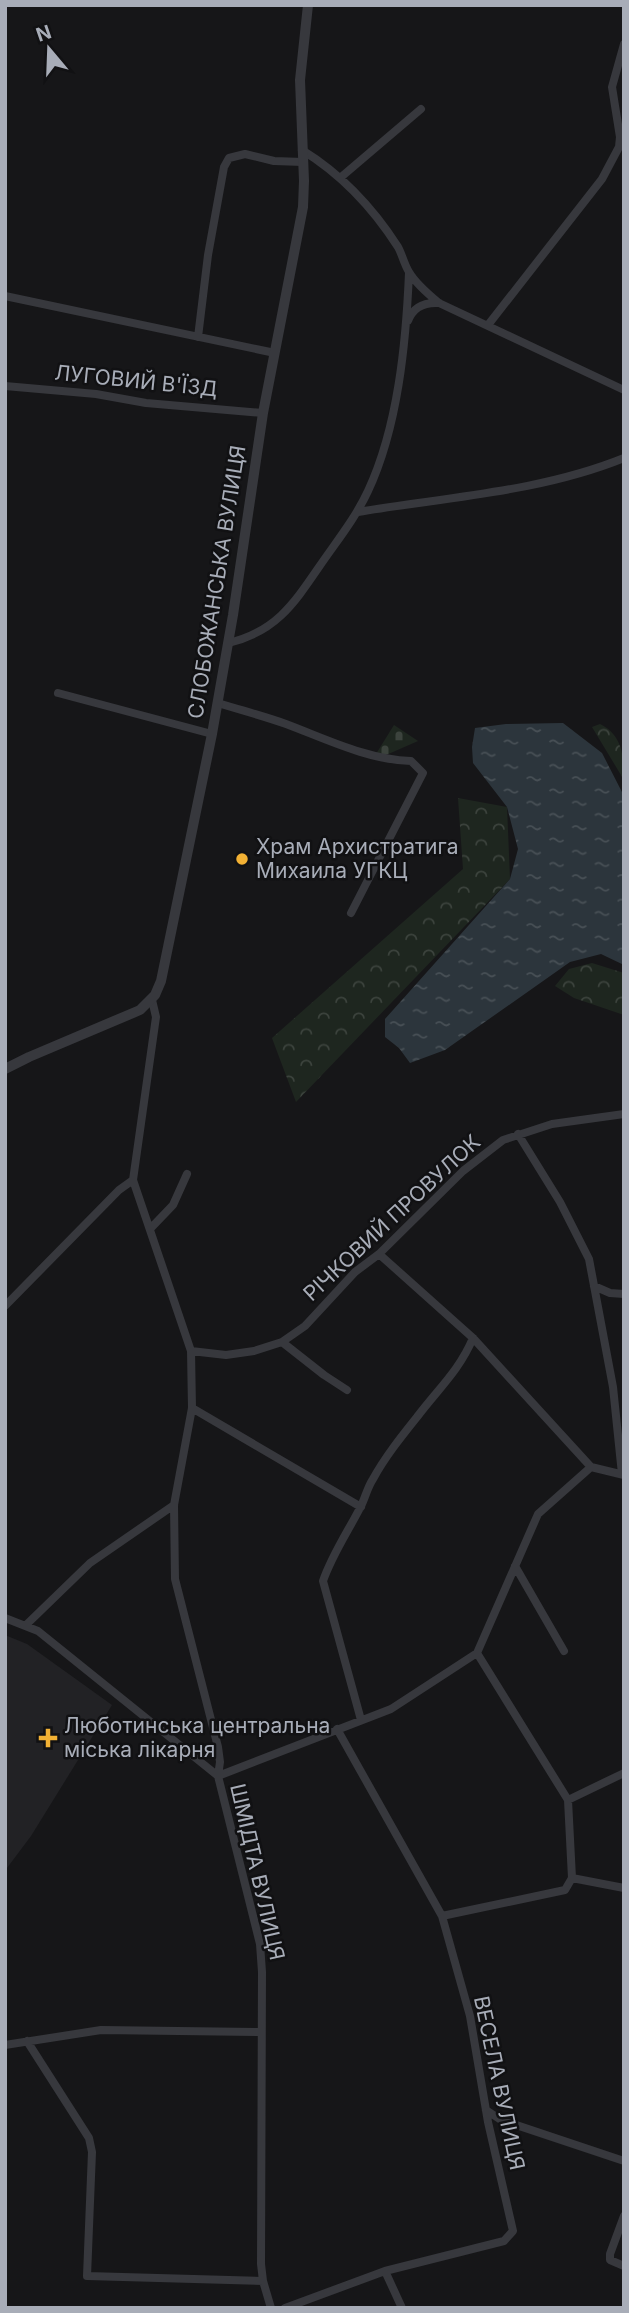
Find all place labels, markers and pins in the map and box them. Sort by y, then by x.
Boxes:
place label: Храм Архистратига Михаила УГКЦ [256,834,458,883]
marker: Храм Архистратига Михаила УГКЦ [234,851,250,867]
place label: Люботинська центральна міська лікарня [64,1713,330,1762]
marker: Люботинська центральна міська лікарня [38,1728,58,1748]

